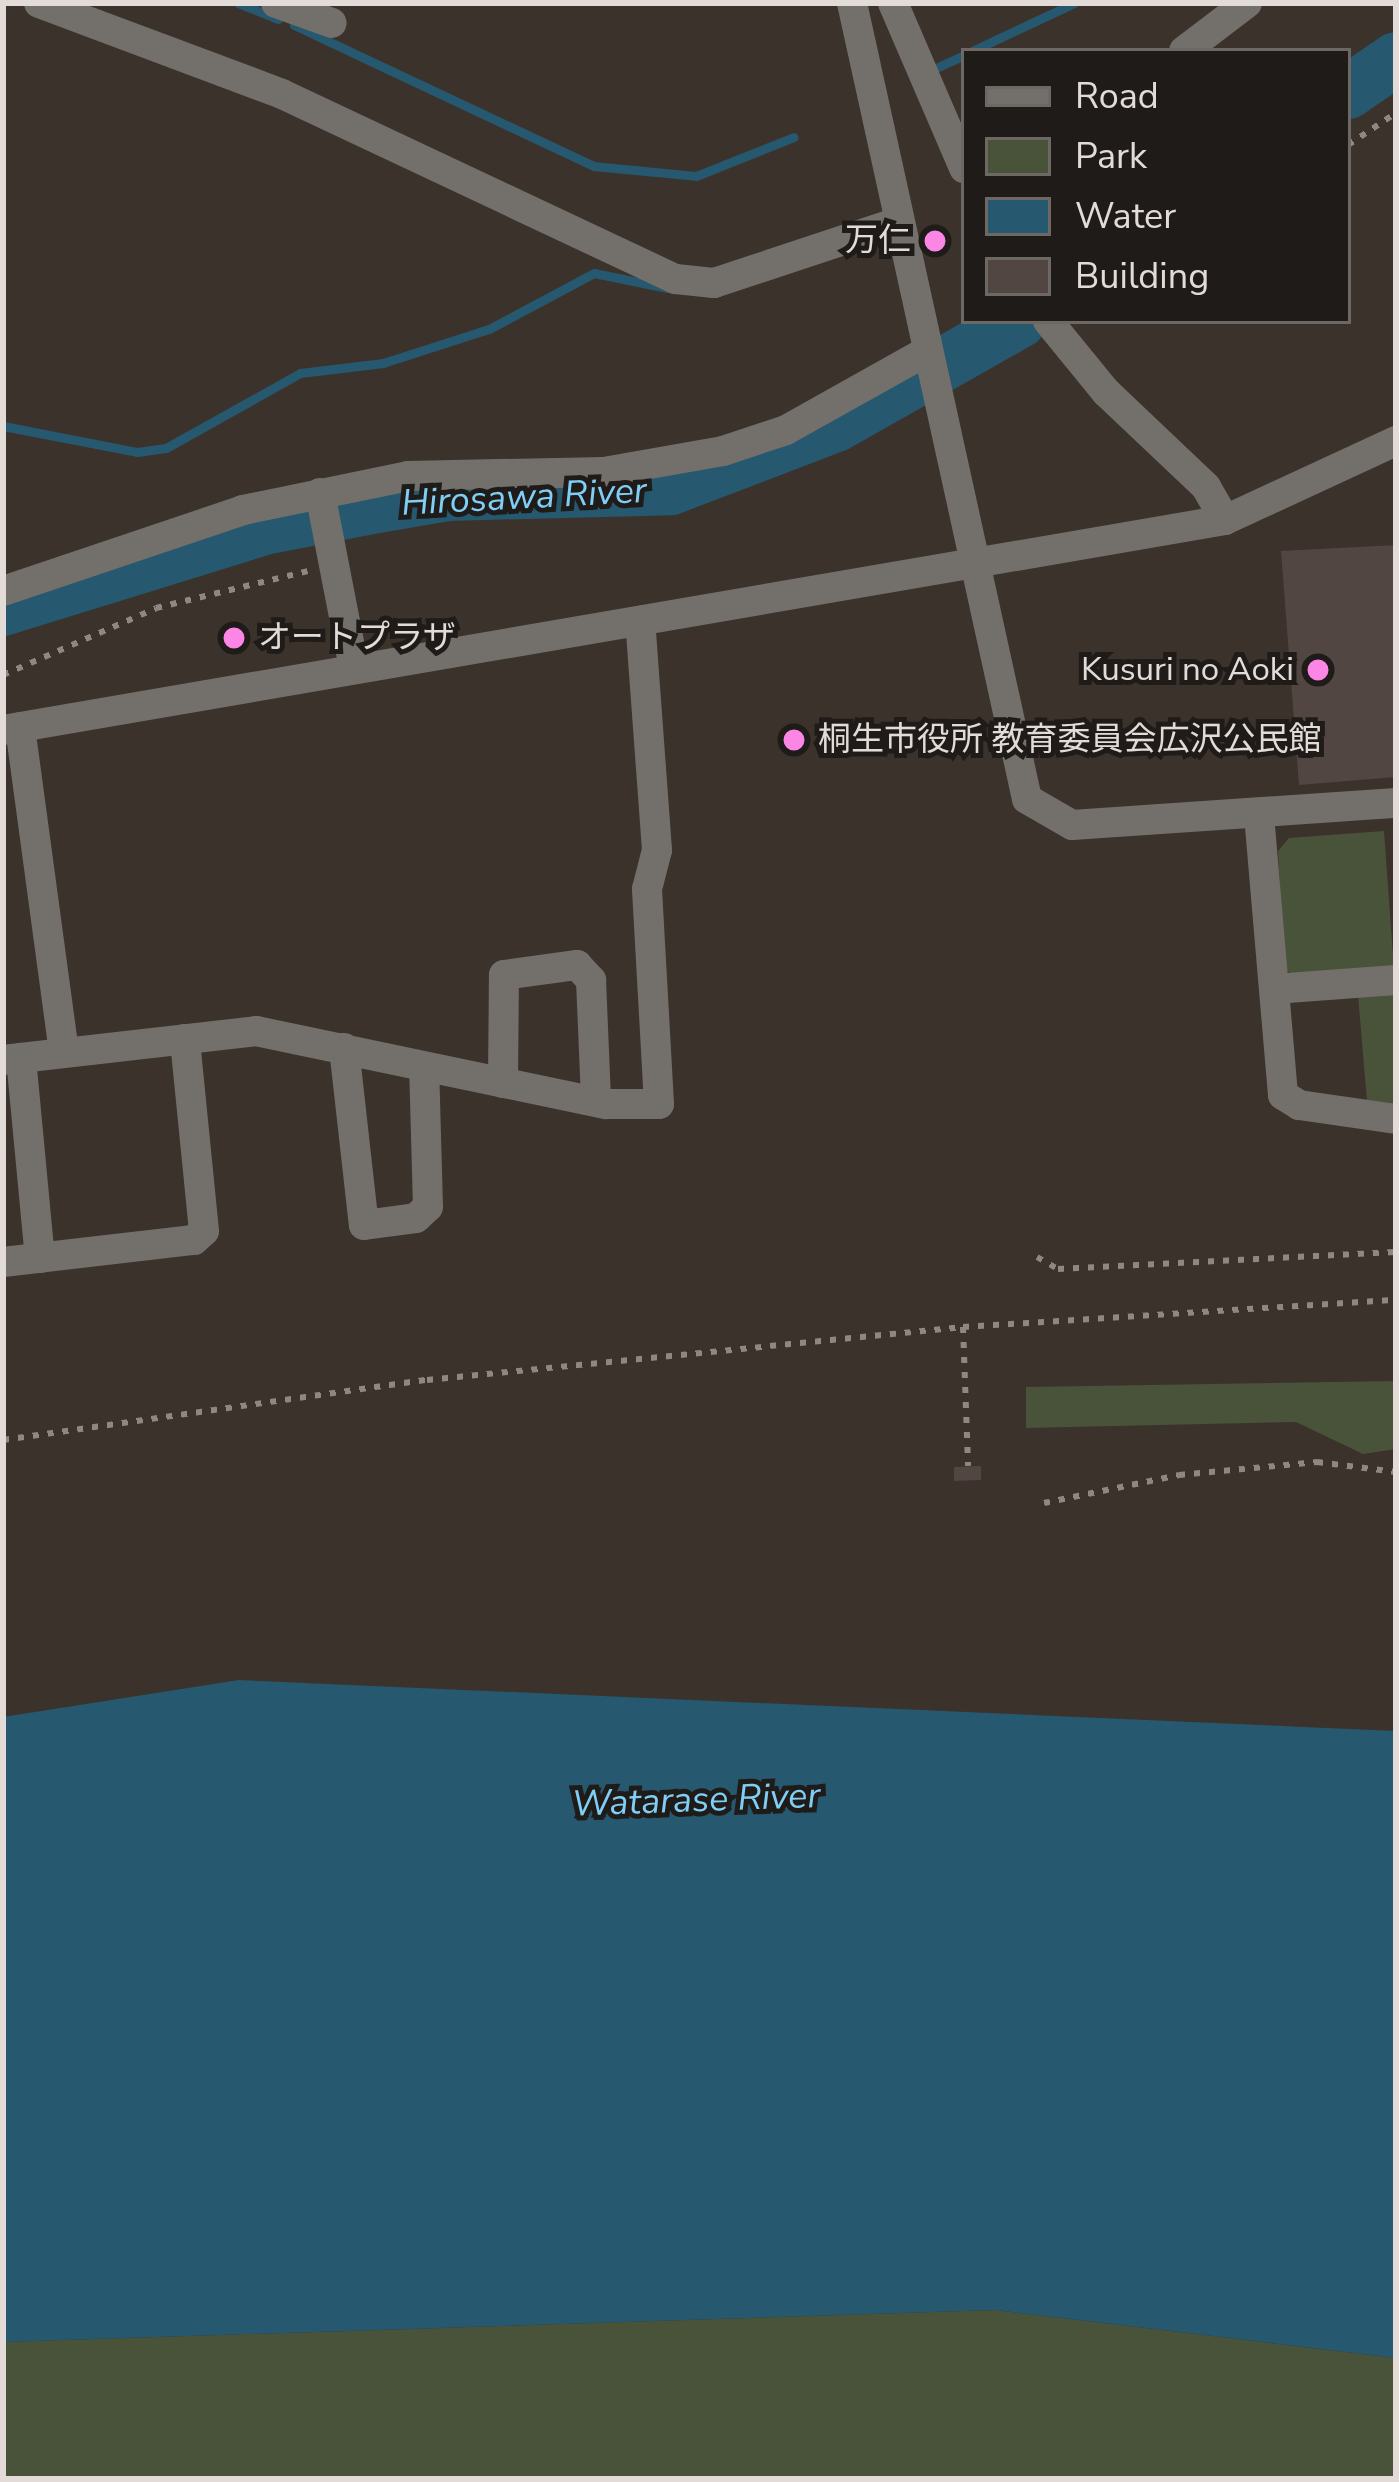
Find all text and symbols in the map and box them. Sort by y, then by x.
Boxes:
legend [961,48,1351,324]
text: Road [1075,72,1159,121]
text: Park [1075,132,1147,181]
text: Water [1075,192,1176,241]
place label: 万仁 [845,221,911,261]
marker: 万仁 [922,228,948,254]
text: Building [1075,252,1209,301]
water label: Hirosawa River [400,469,648,525]
place label: オートプラザ [258,618,456,658]
marker: オートプラザ [221,625,247,651]
place label: Kusuri no Aoki [1081,650,1294,690]
marker: Kusuri no Aoki [1305,657,1331,683]
place label: 桐生市役所 教育委員会広沢公民館 [818,720,1321,760]
marker: 桐生市役所 教育委員会広沢公民館 [781,727,807,753]
water label: Watarase River [571,1774,821,1826]

